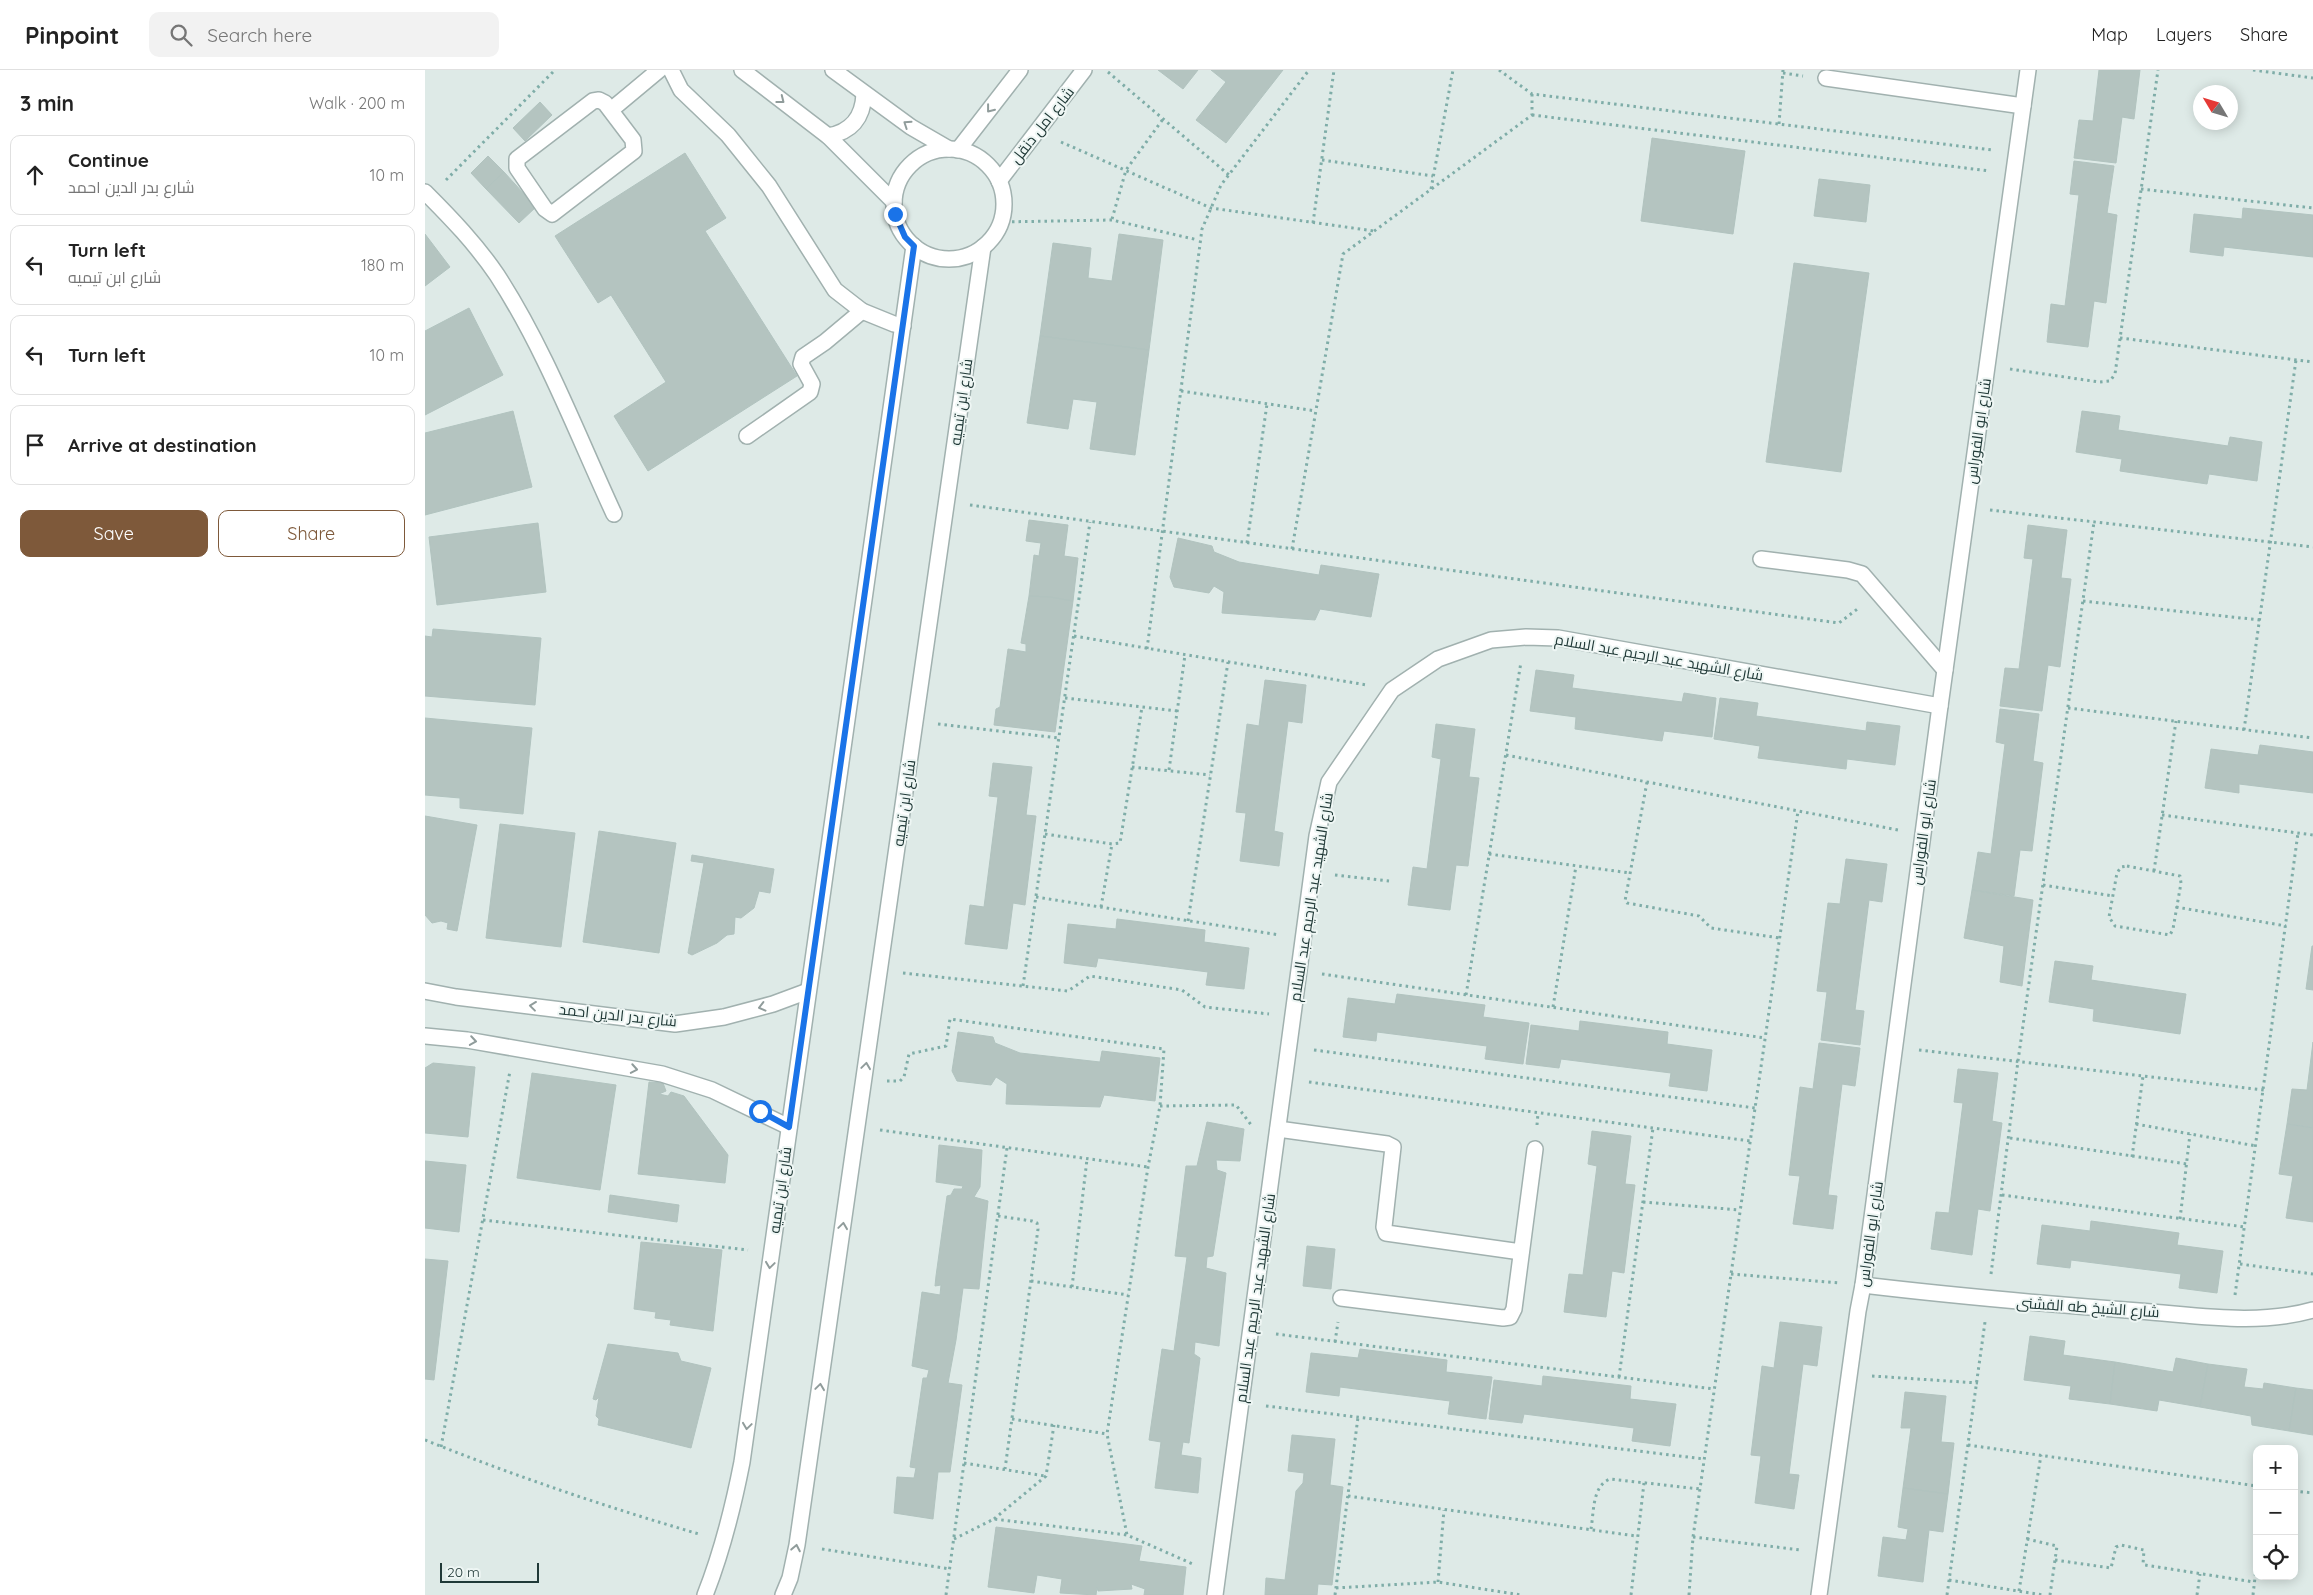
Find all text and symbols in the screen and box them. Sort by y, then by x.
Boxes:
search box [149,12,499,57]
text: Pinpoint [25,20,119,50]
icon: search [167,21,195,49]
text: Search here [207,23,312,47]
text: Map [2091,23,2128,46]
text: Layers [2156,23,2212,46]
text: Share [2240,23,2288,46]
street label: شارع امل دنقل [1006,83,1080,169]
north arrow [2193,85,2238,130]
text: 3 min [20,90,74,116]
text: Walk · 200 m [309,93,405,113]
one-way arrow [775,94,785,103]
one-way arrow [988,103,996,112]
one-way arrow [903,121,913,130]
text: Continue [68,148,149,172]
icon: ahead [21,161,49,189]
text: 10 m [370,165,404,185]
text: شارع بدر الدين احمد [68,177,194,197]
route end [884,203,907,226]
text: Turn left [68,238,146,262]
icon: left [21,251,49,279]
text: 180 m [361,255,404,275]
text: شارع ابن تيميه [68,267,161,287]
icon: left [21,341,49,369]
text: Turn left [68,343,146,367]
text: 10 m [370,345,404,365]
street label: شارع ابن تيميه [946,357,978,447]
street label: شارع ابو الفوراس [1961,377,1997,485]
icon: arrive [21,431,49,459]
text: Arrive at destination [68,433,257,457]
button: Save [20,510,208,557]
button: Share [218,510,405,557]
street label: شارع الشهيد عبد الرحيم عبد السلام [1553,629,1765,687]
street label: شارع ابن تيميه [889,758,921,848]
street label: شارع ابو الفوراس [1906,778,1942,886]
street label: شارع الشهيد عبد الرحيم عبد السلام [1285,791,1339,1003]
street label: شارع بدر الدين احمد [558,999,678,1033]
one-way arrow [528,1001,536,1012]
one-way arrow [758,1001,767,1012]
one-way arrow [470,1035,478,1046]
one-way arrow [860,1061,871,1069]
one-way arrow [629,1063,638,1073]
route start [749,1100,772,1123]
street label: شارع ابن تيميه [765,1145,797,1235]
street label: شارع ابو الفوراس [1853,1180,1889,1288]
street label: شارع الشهيد عبد الرحيم عبد السلام [1231,1192,1281,1404]
one-way arrow [837,1222,848,1230]
one-way arrow [765,1261,776,1269]
street label: شارع الشيخ طه الفشنى [2016,1293,2160,1323]
one-way arrow [814,1383,824,1392]
one-way arrow [742,1422,753,1430]
map controls [2253,1445,2298,1580]
button: + [2253,1445,2298,1490]
button: − [2253,1490,2298,1535]
button: locate [2253,1535,2298,1580]
one-way arrow [790,1544,800,1552]
scale bar [440,1560,539,1583]
text: 20 m [447,1563,480,1581]

